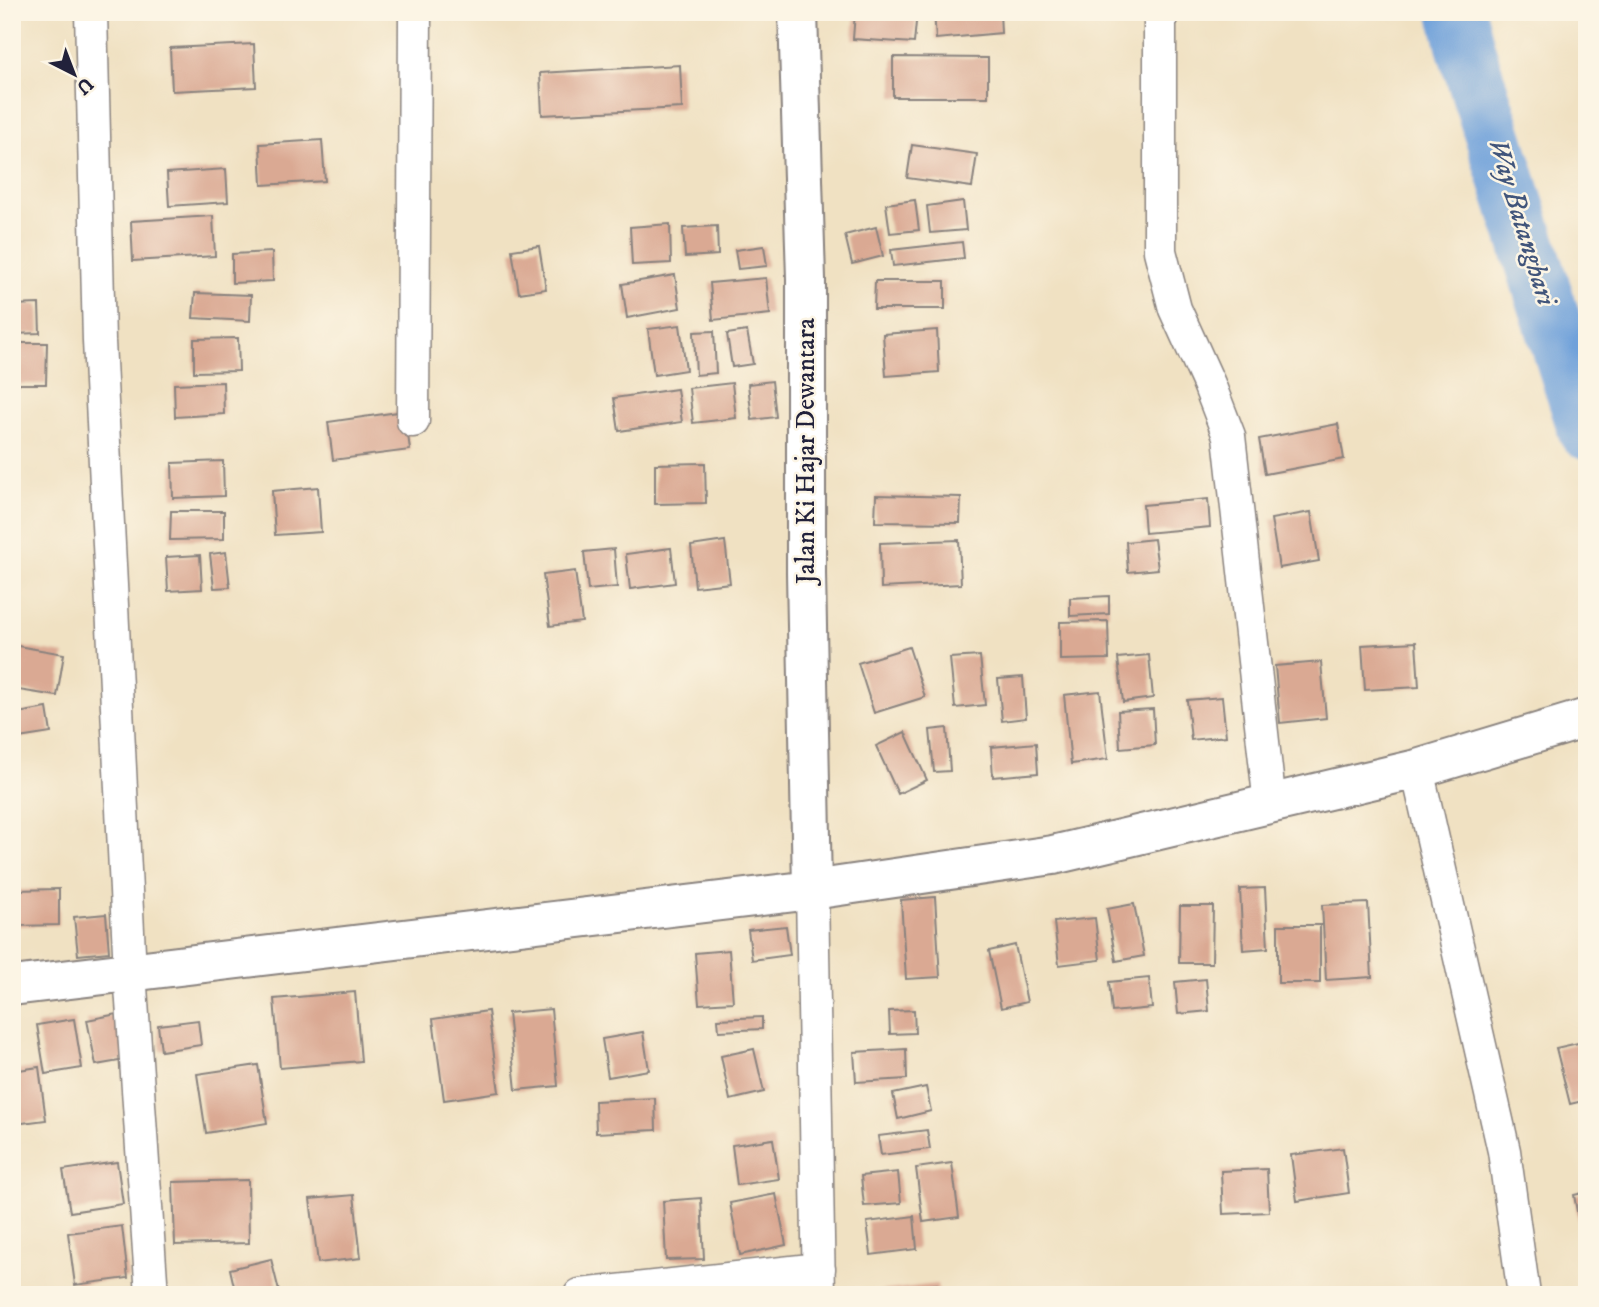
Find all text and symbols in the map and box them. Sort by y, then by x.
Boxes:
north arrow [38,38,108,108]
text: U [71,72,98,99]
water label: Way Batanghari [1480,134,1564,311]
street label: Jalan Ki Hajar Dewantara [790,318,823,586]

